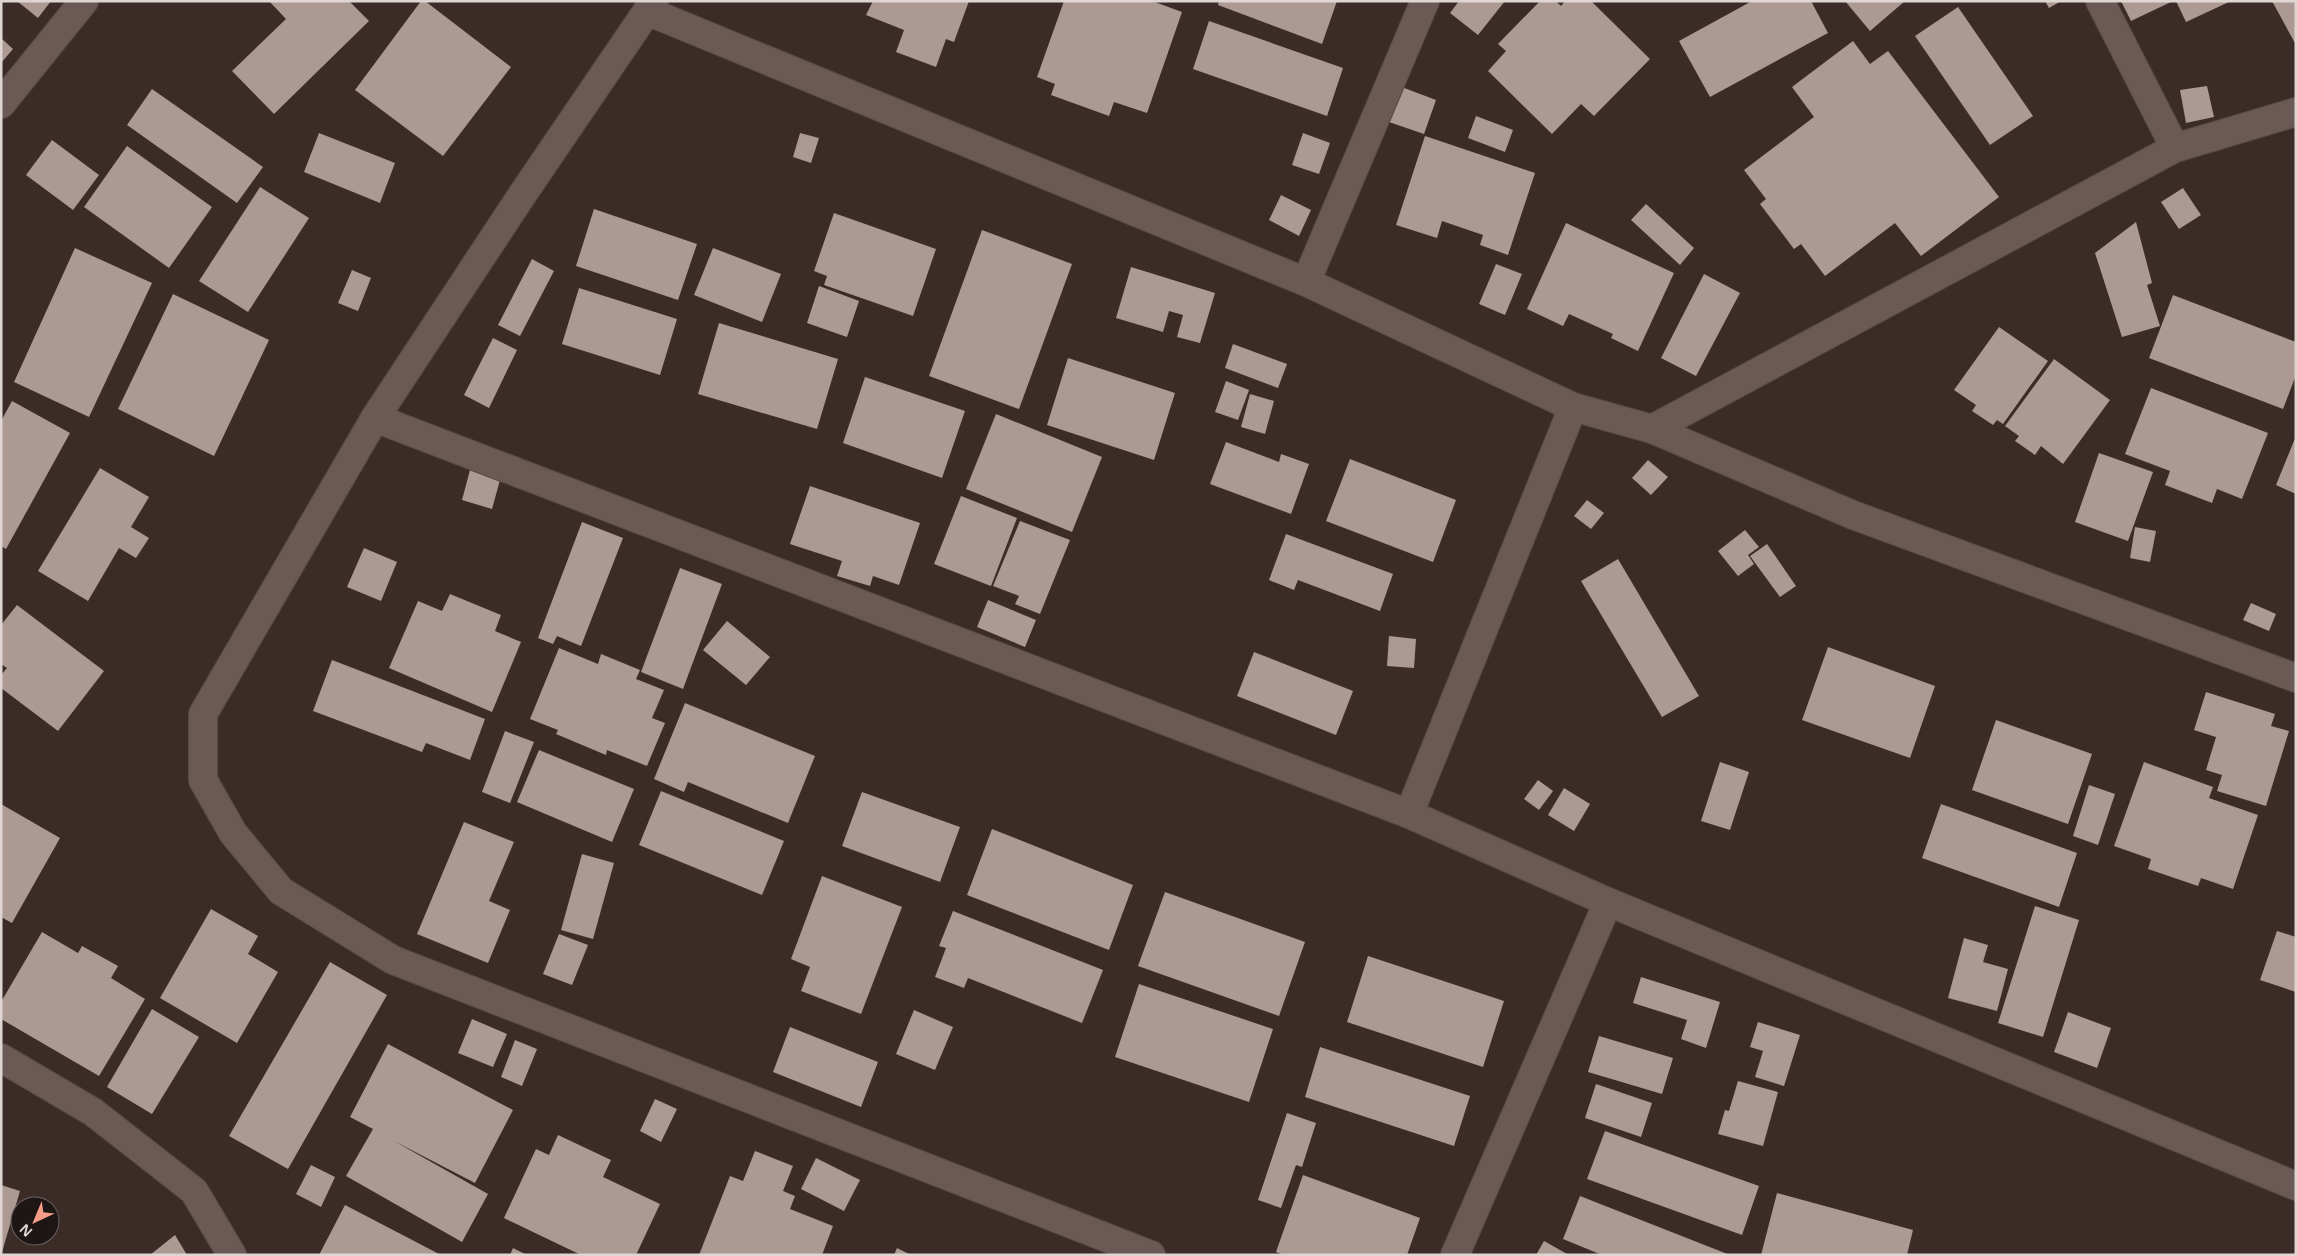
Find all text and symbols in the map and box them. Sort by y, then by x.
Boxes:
north arrow [10,1196,60,1246]
text: N [15,1220,36,1242]

